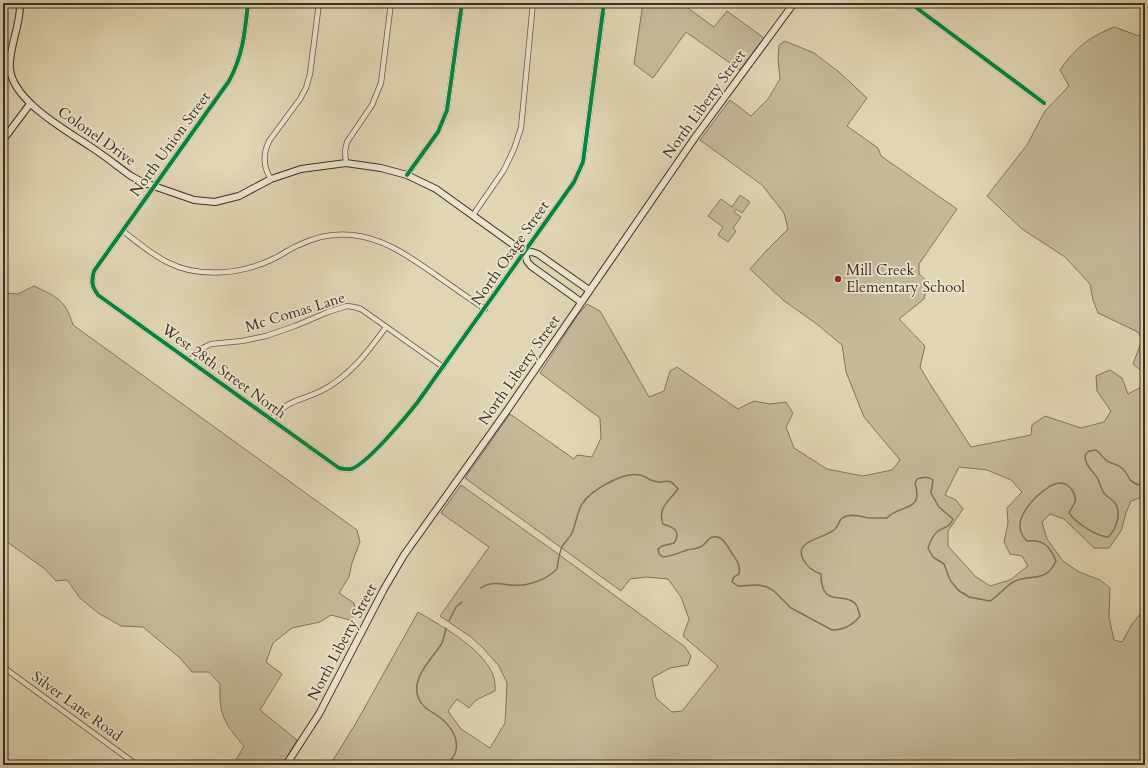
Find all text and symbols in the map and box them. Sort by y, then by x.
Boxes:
street label: North Liberty Street [658,45,750,162]
street label: North Union Street [125,87,215,200]
street label: Colonel Drive [54,102,140,170]
street label: North Osage Street [466,197,554,309]
place label: Mill Creek Elementary School [846,260,965,297]
marker: Mill Creek Elementary School [833,274,843,284]
street label: Mc Comas Lane [242,287,348,337]
street label: North Liberty Street [474,311,565,429]
street label: West 28th Street North [157,319,291,423]
street label: North Liberty Street [303,580,381,704]
street label: Silver Lane Road [28,666,126,746]

